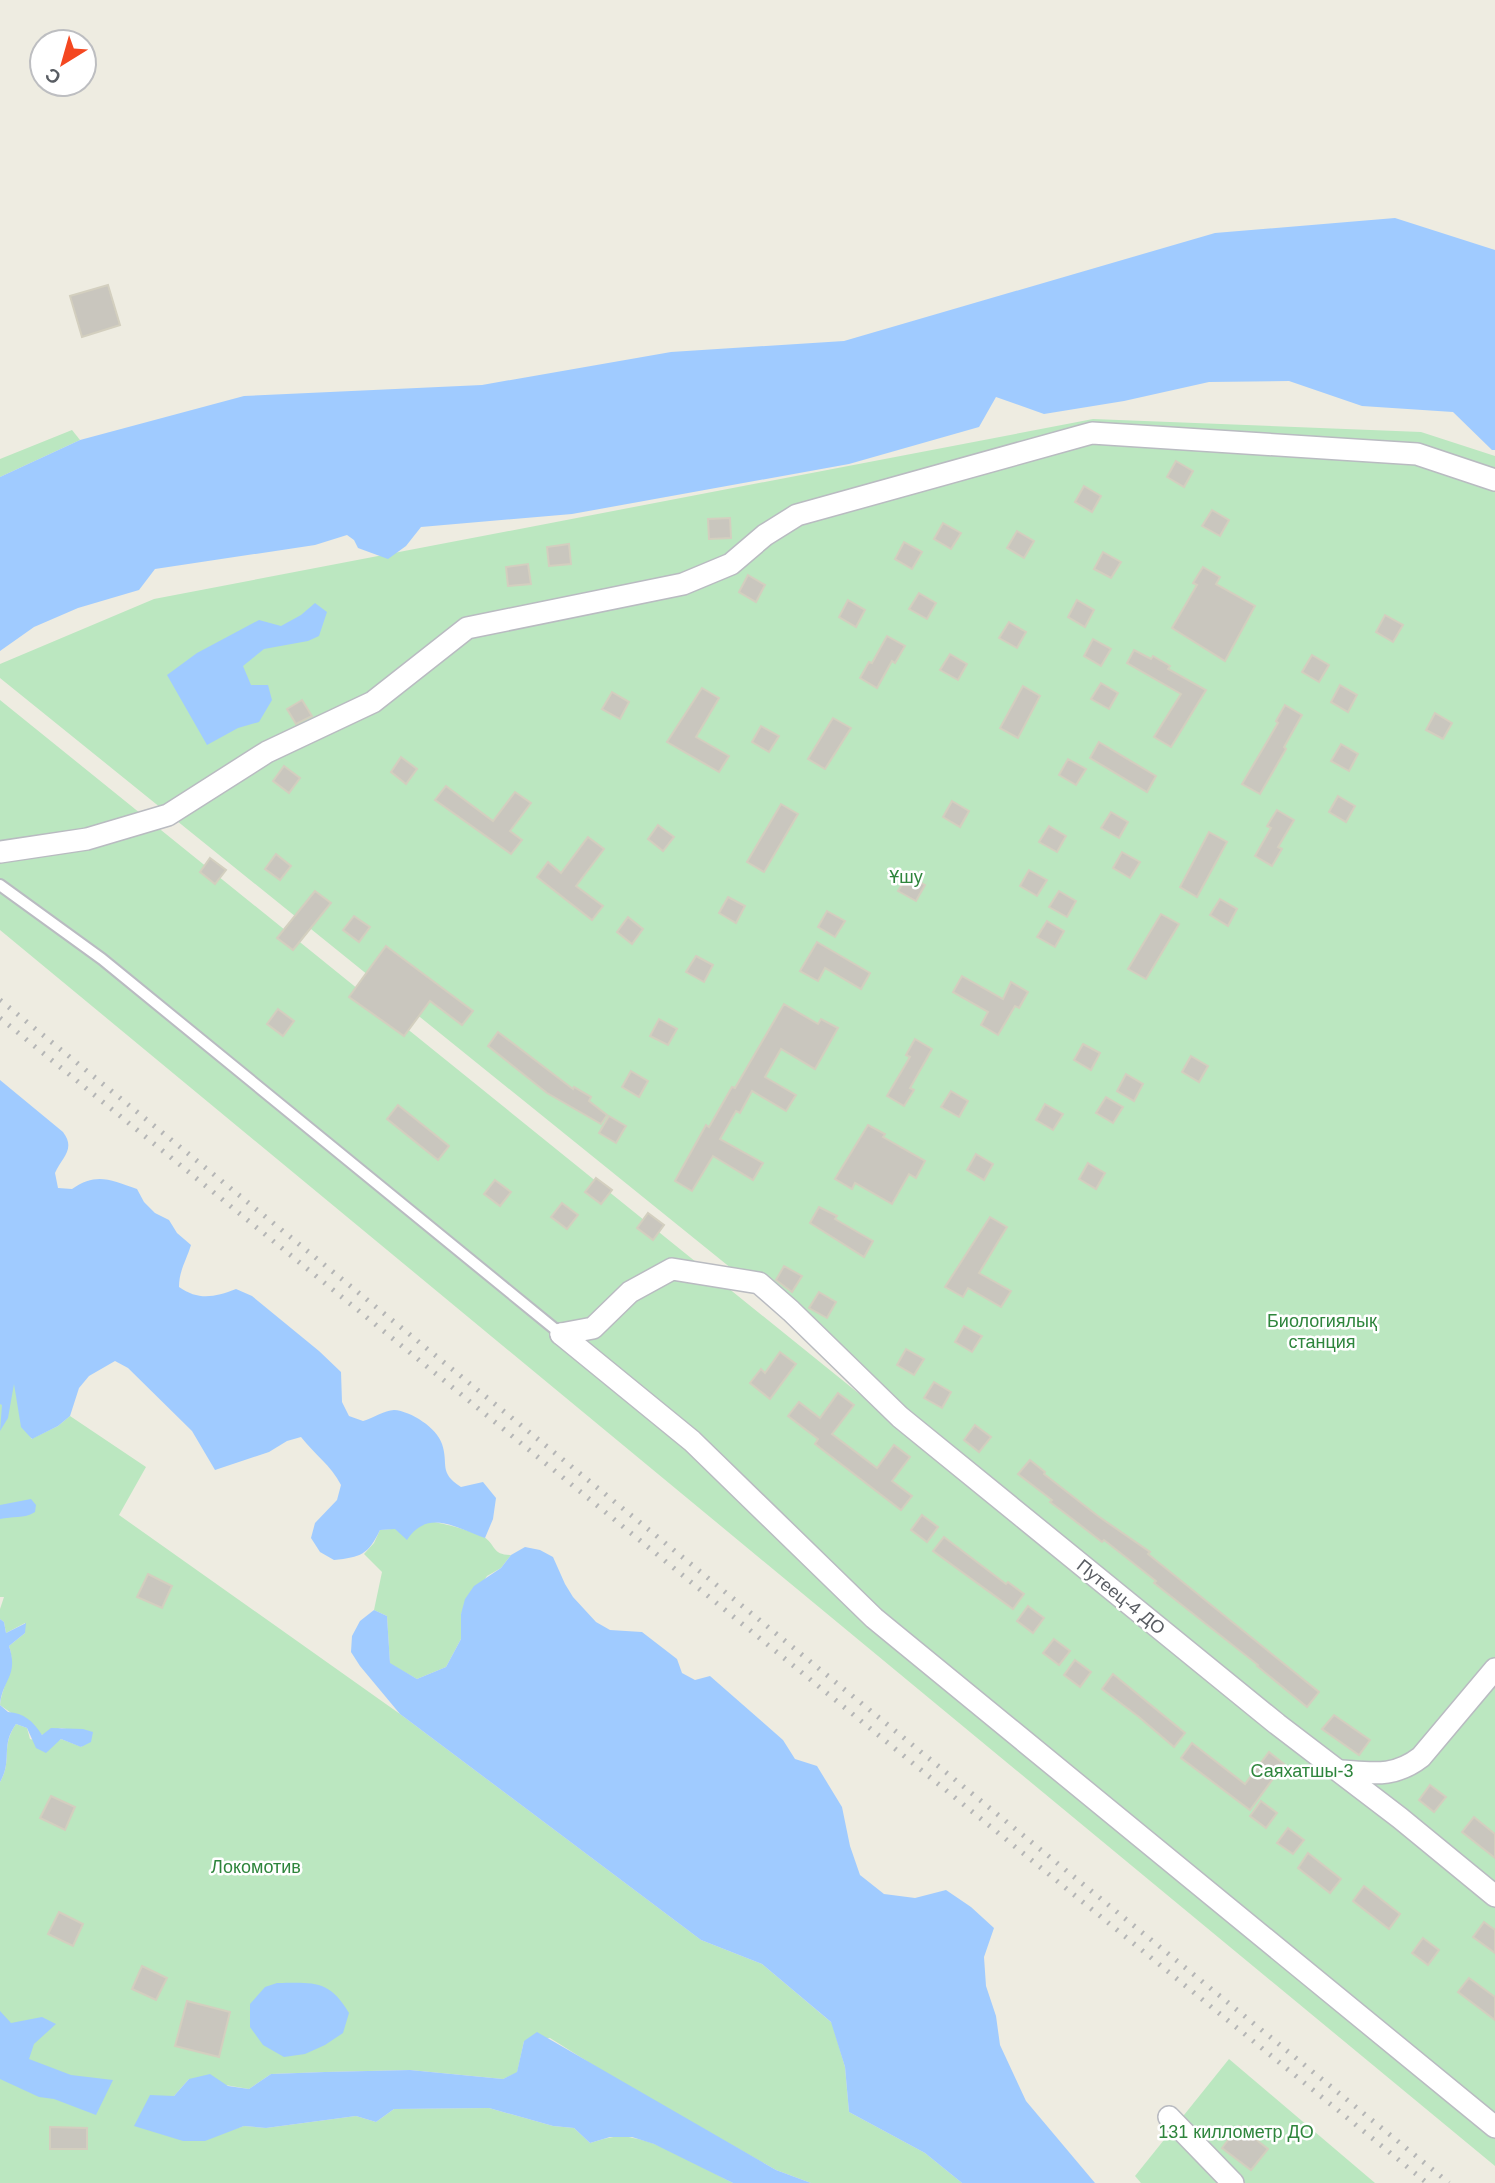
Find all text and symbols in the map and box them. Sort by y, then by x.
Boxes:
north arrow [28,28,98,98]
text: С [41,63,65,89]
park label: Ұшу [889,867,923,887]
park label: Биологиялық станция [1267,1311,1377,1352]
street label: Путеец-4 ДО [1073,1555,1169,1639]
park label: Саяхатшы-3 [1251,1761,1354,1781]
park label: Локомотив [211,1857,301,1877]
park label: 131 киллометр ДО [1158,2122,1314,2142]

